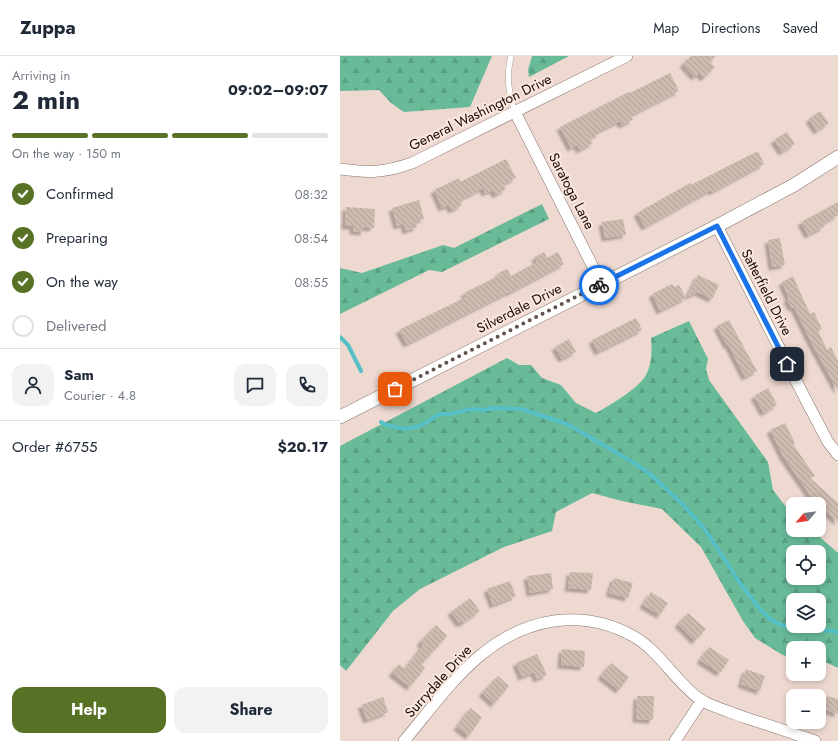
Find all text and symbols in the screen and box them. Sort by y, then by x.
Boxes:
text: Zuppa [20,14,76,41]
text: Map [653,18,679,38]
text: Directions [701,18,761,38]
text: Saved [783,18,818,38]
text: Arriving in [12,66,70,85]
street label: General Washington Drive [405,69,555,155]
text: 09:02–09:07 [228,79,328,101]
text: 2 min [12,81,80,119]
text: On the way · 150 m [12,144,121,163]
street label: Saratoga Lane [544,149,600,233]
icon: check [12,183,34,205]
text: Confirmed [46,183,114,205]
text: 08:32 [295,185,328,204]
icon: check [12,227,34,249]
text: Preparing [46,227,108,249]
text: 08:54 [294,229,328,248]
street label: Satterfield Drive [737,245,797,339]
courier [579,265,619,305]
icon: check [12,271,34,293]
text: On the way [46,271,118,293]
text: 08:55 [295,273,328,292]
icon: bike [588,274,610,296]
street label: Silverdale Drive [473,278,565,338]
text: Delivered [46,315,107,337]
pin [770,347,804,381]
icon: home [776,353,798,375]
button: person [12,364,54,406]
text: Sam [64,364,94,386]
button: chat [234,364,276,406]
button: phone [286,364,328,406]
pin [378,372,412,406]
icon: bag [384,378,406,400]
text: Courier · 4.8 [64,386,136,405]
text: Order #6755 [12,436,97,458]
text: $20.17 [277,436,328,458]
north arrow [786,497,826,537]
map controls [786,497,826,729]
button: locate [786,545,826,585]
button: layers [786,593,826,633]
street label: Surrydale Drive [400,640,476,722]
button: + [786,641,826,681]
button: Help [12,687,166,733]
button: Share [174,687,328,733]
button: − [786,689,826,729]

